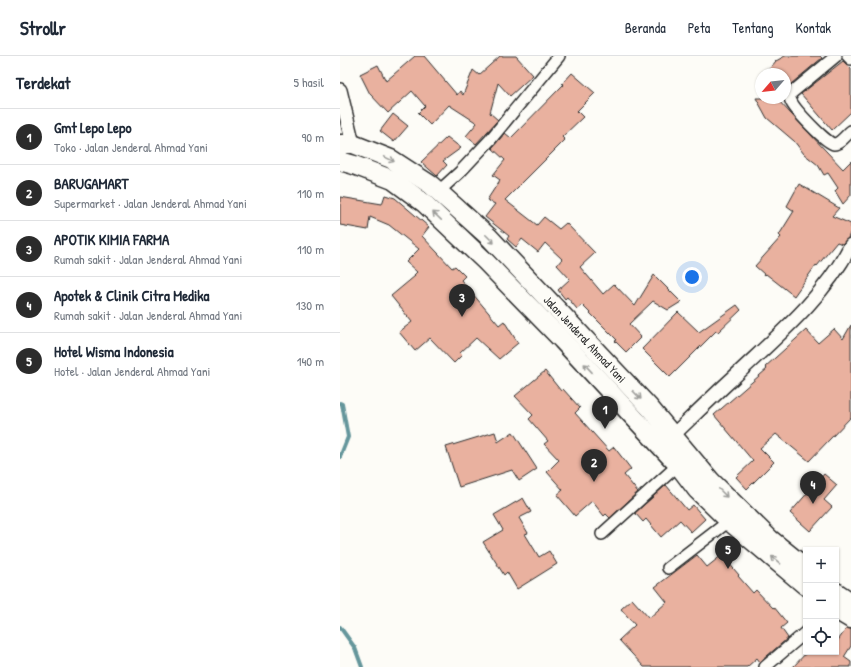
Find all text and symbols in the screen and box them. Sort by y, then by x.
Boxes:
text: Strollr [20,15,66,41]
text: Beranda [625,18,666,37]
text: Peta [688,18,710,37]
text: Tentang [732,18,774,37]
text: Kontak [796,18,831,37]
north arrow [755,68,791,104]
text: Terdekat [16,71,70,94]
text: 5 hasil [294,73,324,91]
text: Gmt Lepo Lepo [54,117,132,138]
text: 1 [27,128,31,146]
text: 90 m [302,128,324,146]
text: Toko · Jalan Jenderal Ahmad Yani [54,138,208,156]
one-way arrow [382,156,394,163]
text: BARUGAMART [54,173,129,194]
text: 2 [26,184,32,202]
text: 110 m [297,184,324,202]
text: Supermarket · Jalan Jenderal Ahmad Yani [54,194,247,212]
one-way arrow [432,211,442,220]
text: APOTIK KIMIA FARMA [54,229,169,250]
one-way arrow [485,234,495,244]
text: 3 [26,240,32,258]
text: 110 m [297,240,324,258]
text: Rumah sakit · Jalan Jenderal Ahmad Yani [54,250,242,268]
your location [682,267,702,287]
pin: 3 [449,284,475,317]
text: Apotek & Clinik Citra Medika [54,285,209,306]
street label: Jalan Jenderal Ahmad Yani [540,292,630,386]
text: 4 [27,296,31,314]
text: 130 m [296,296,324,314]
text: Rumah sakit · Jalan Jenderal Ahmad Yani [54,306,242,324]
text: Hotel Wisma Indonesia [54,341,174,362]
text: 5 [26,352,32,370]
text: 140 m [297,352,324,370]
text: Hotel · Jalan Jenderal Ahmad Yani [54,362,210,380]
one-way arrow [583,363,592,373]
one-way arrow [632,390,642,400]
pin: 1 [592,396,618,429]
pin: 2 [581,449,607,482]
pin: 4 [800,471,826,504]
one-way arrow [718,488,728,497]
pin: 5 [715,536,741,569]
map controls [803,547,839,655]
button: + [803,547,839,583]
one-way arrow [771,556,782,565]
button: − [803,583,839,619]
button: locate [803,619,839,655]

